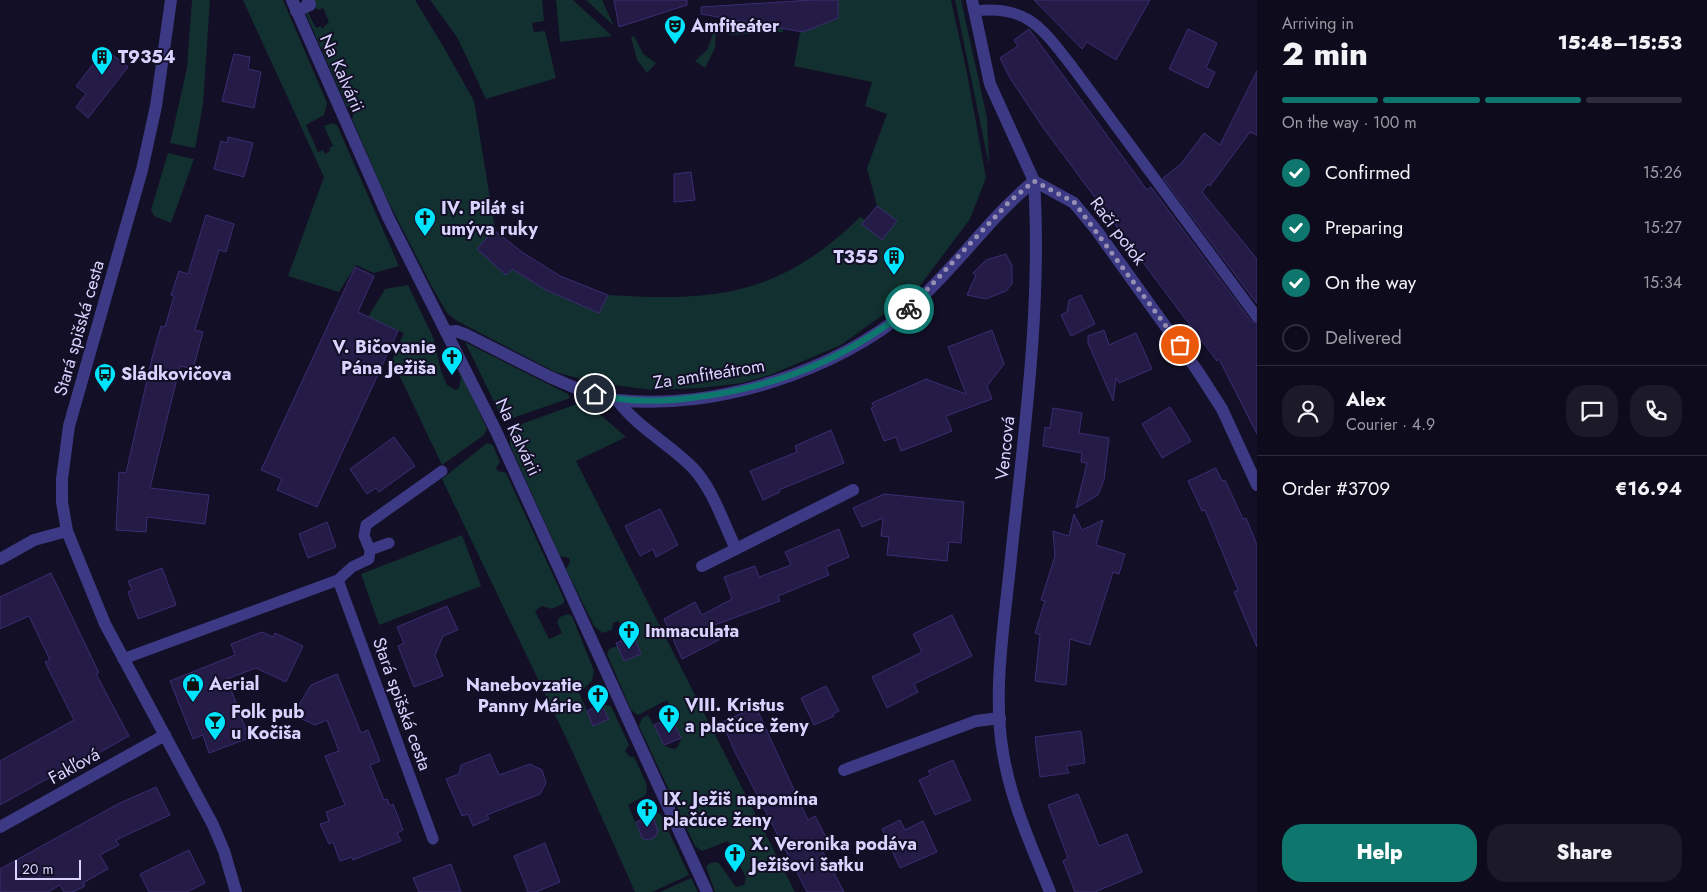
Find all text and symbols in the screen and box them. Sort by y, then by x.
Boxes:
text: Arriving in [1282,12,1354,35]
place label: Amfiteáter [690,13,780,39]
theatre icon: Amfiteáter [663,14,687,45]
text: 15:48–15:53 [1558,29,1682,56]
street label: Na Kalvárii [313,30,371,116]
text: 2 min [1282,31,1368,77]
place label: T9354 [118,44,176,70]
building icon: T9354 [90,45,114,76]
text: On the way · 100 m [1282,111,1417,134]
icon: check [1282,159,1310,187]
text: Confirmed [1325,159,1411,186]
text: 15:26 [1643,161,1682,184]
street label: Račí potok [1084,191,1152,271]
place label: IV. Pilát si umýva ruky [441,195,538,242]
church icon: IV. Pilát si umýva ruky [413,206,437,237]
icon: check [1282,214,1310,242]
text: Preparing [1325,214,1403,241]
text: 15:27 [1643,216,1682,239]
place label: T355 [834,244,878,270]
building icon: T355 [882,245,906,276]
street label: Stará spišská cesta [47,257,111,399]
icon: check [1282,269,1310,297]
text: On the way [1325,269,1416,296]
text: 15:34 [1643,271,1682,294]
courier [884,284,934,334]
icon: bike [895,295,923,323]
pin [1159,324,1201,366]
text: Delivered [1325,324,1402,351]
icon: bag [1166,331,1194,359]
place label: V. Bičovanie Pána Ježiša [331,334,436,381]
church icon: V. Bičovanie Pána Ježiša [440,345,464,376]
street label: Za amfiteátrom [651,352,767,396]
place label: Sládkovičova [121,361,231,387]
bus stop icon: Sládkovičova [93,362,117,393]
pin [574,373,616,415]
icon: home [581,380,609,408]
button: person [1282,385,1334,437]
button: chat [1566,385,1618,437]
button: phone [1630,385,1682,437]
text: Alex [1346,386,1386,413]
street label: Na Kalvárii [489,394,547,480]
text: Courier · 4.9 [1346,413,1435,436]
street label: Vencová [989,415,1021,481]
text: Order #3709 [1282,475,1390,502]
text: €16.94 [1615,475,1682,502]
place label: Immaculata [645,618,739,644]
church icon: Immaculata [617,619,641,650]
street label: Stará spišská cesta [366,634,438,774]
place label: Aerial [208,671,259,697]
shop icon: Aerial [181,672,205,703]
place label: Nanebovzatie Panny Márie [466,672,582,719]
church icon: Nanebovzatie Panny Márie [586,683,610,714]
place label: VIII. Kristus a plačúce ženy [684,692,809,739]
place label: Folk pub u Kočiša [231,699,304,746]
church icon: VIII. Kristus a plačúce ženy [657,703,681,734]
bar icon: Folk pub u Kočiša [203,710,227,741]
street label: Fakľová [43,741,105,791]
place label: IX. Ježiš napomína plačúce ženy [663,786,818,833]
church icon: IX. Ježiš napomína plačúce ženy [635,797,659,828]
button: Help [1282,824,1477,882]
button: Share [1487,824,1682,882]
place label: X. Veronika podáva Ježišovi šatku [748,831,917,878]
church icon: X. Veronika podáva Ježišovi šatku [723,842,747,873]
scale bar [15,857,81,880]
text: 20 m [22,859,54,879]

